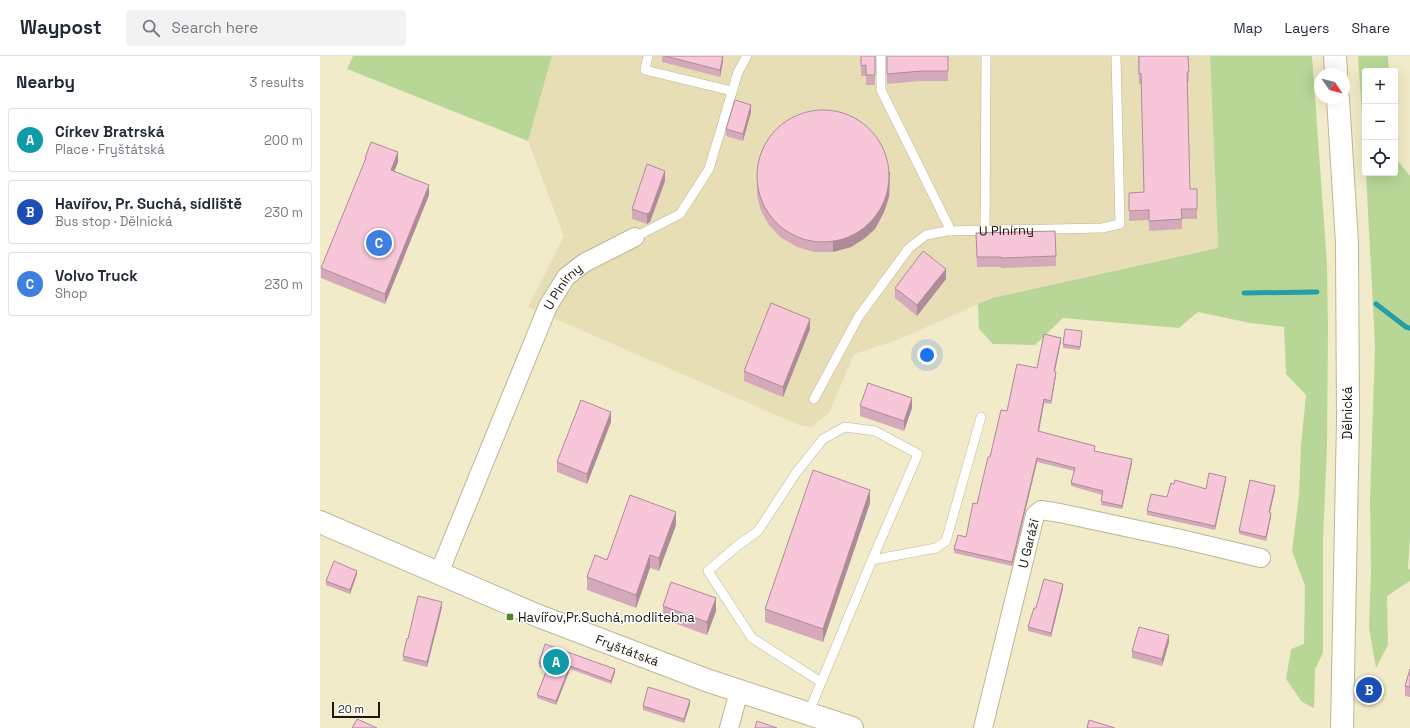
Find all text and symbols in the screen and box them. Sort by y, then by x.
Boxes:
search box [126,10,406,46]
text: Waypost [20,15,102,40]
icon: search [140,17,162,39]
text: Search here [172,18,258,37]
text: Map [1233,19,1263,37]
text: Layers [1285,19,1329,37]
text: Share [1351,19,1390,37]
north arrow [1314,68,1350,104]
map controls [1362,68,1398,176]
button: + [1362,68,1398,104]
text: Nearby [16,71,75,93]
text: 3 results [250,74,304,91]
button: − [1362,104,1398,140]
text: Církev Bratrská [55,122,164,141]
text: A [26,132,34,149]
text: 200 m [264,132,303,149]
button: locate [1362,140,1398,176]
text: Place · Fryštátská [55,141,165,158]
text: Havířov, Pr. Suchá, sídliště [55,194,242,213]
text: B [26,204,34,221]
text: 230 m [265,204,303,221]
text: Bus stop · Dělnická [55,213,172,230]
street label: U Plnírny [979,221,1034,239]
pin: C [366,228,392,258]
street label: U Plnírny [539,259,585,313]
text: Volvo Truck [55,266,138,285]
text: C [26,276,34,293]
text: 230 m [265,276,303,293]
text: Shop [55,285,87,302]
your location [917,345,937,365]
street label: Dělnická [1339,386,1356,439]
street label: U Garáží [1014,516,1042,570]
place label: Havířov,Pr.Suchá,modlitebna [518,609,695,626]
marker: Havířov,Pr.Suchá,modlitebna [505,612,515,622]
street label: Fryštátská [593,630,662,670]
pin: A [543,647,569,677]
pin: B [1356,675,1382,705]
scale bar [332,700,380,719]
text: 20 m [338,702,364,716]

